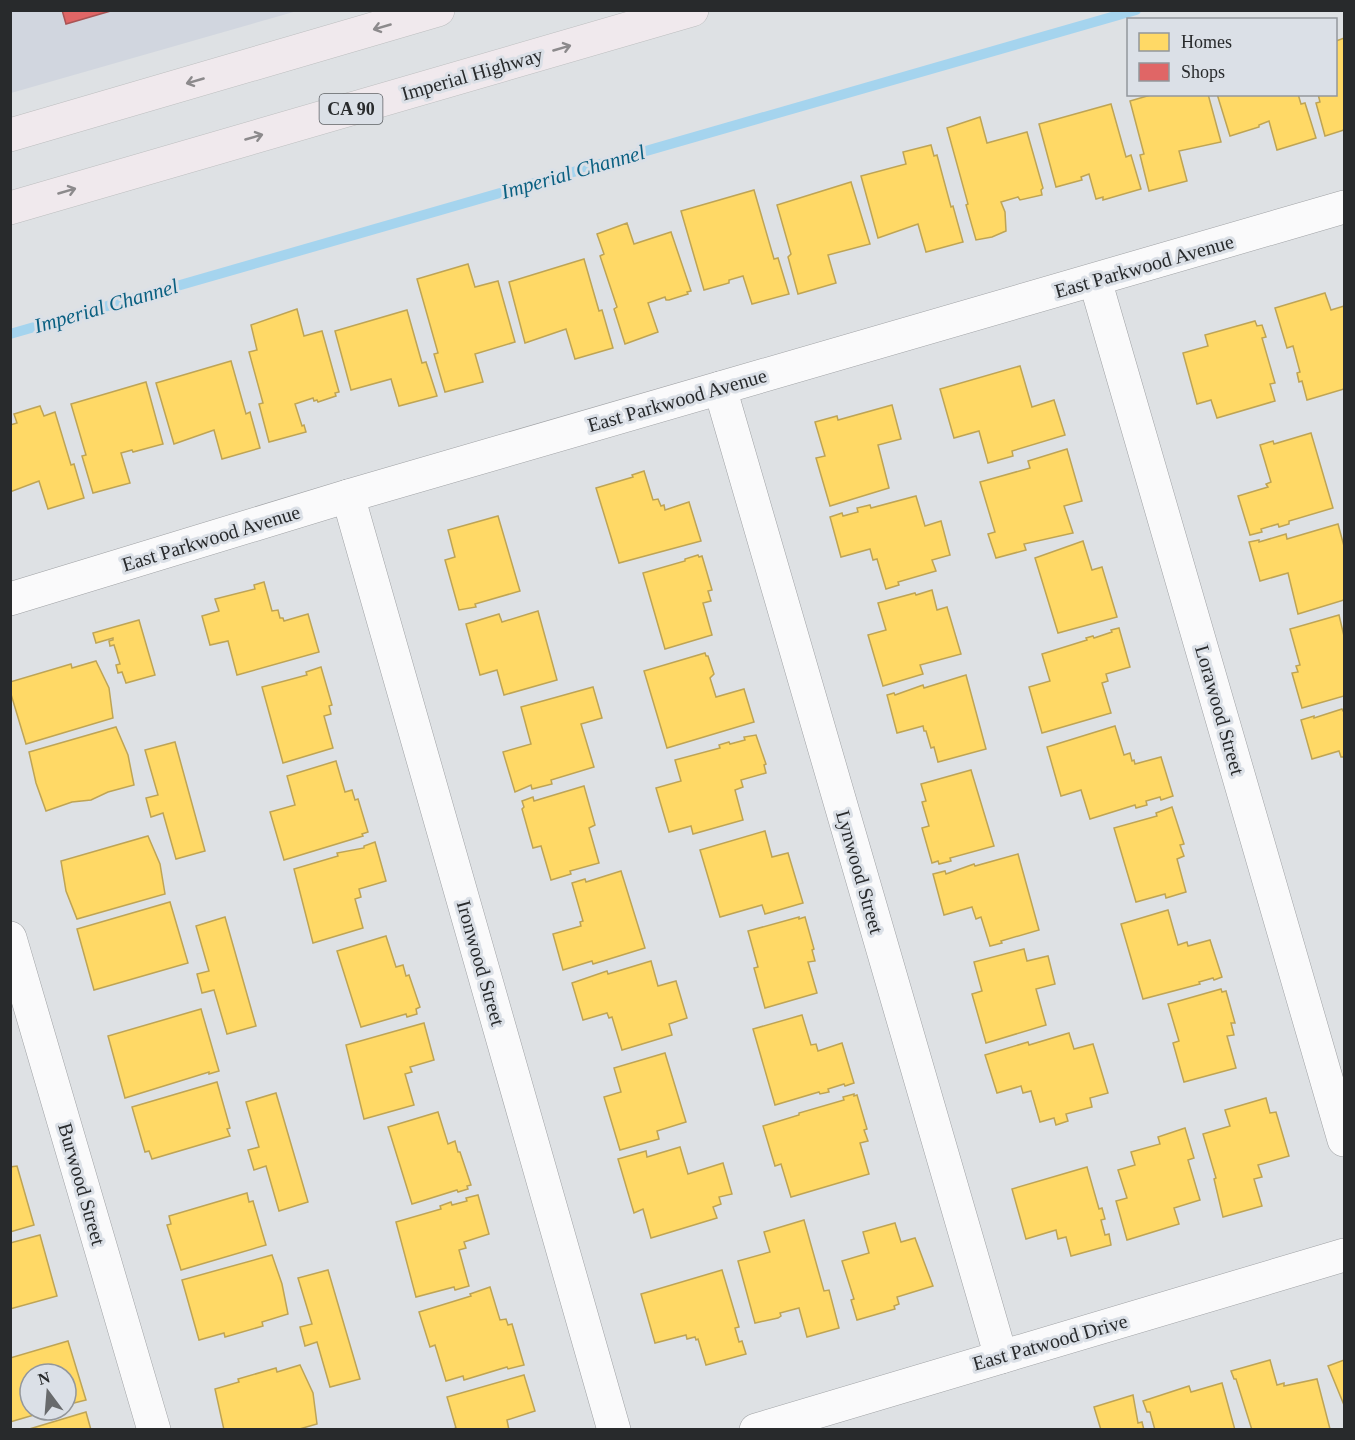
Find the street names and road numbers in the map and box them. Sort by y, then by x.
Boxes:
street label: Imperial Highway [399,43,546,106]
road number: CA 90 [320,94,382,124]
street label: East Parkwood Avenue [1052,230,1236,302]
street label: East Parkwood Avenue [585,364,769,436]
street label: East Parkwood Avenue [119,500,303,576]
street label: Lorawood Street [1191,643,1249,778]
street label: Lynwood Street [831,808,888,937]
street label: Ironwood Street [453,898,510,1029]
street label: Burwood Street [54,1120,110,1248]
street label: East Patwood Drive [970,1309,1130,1375]

